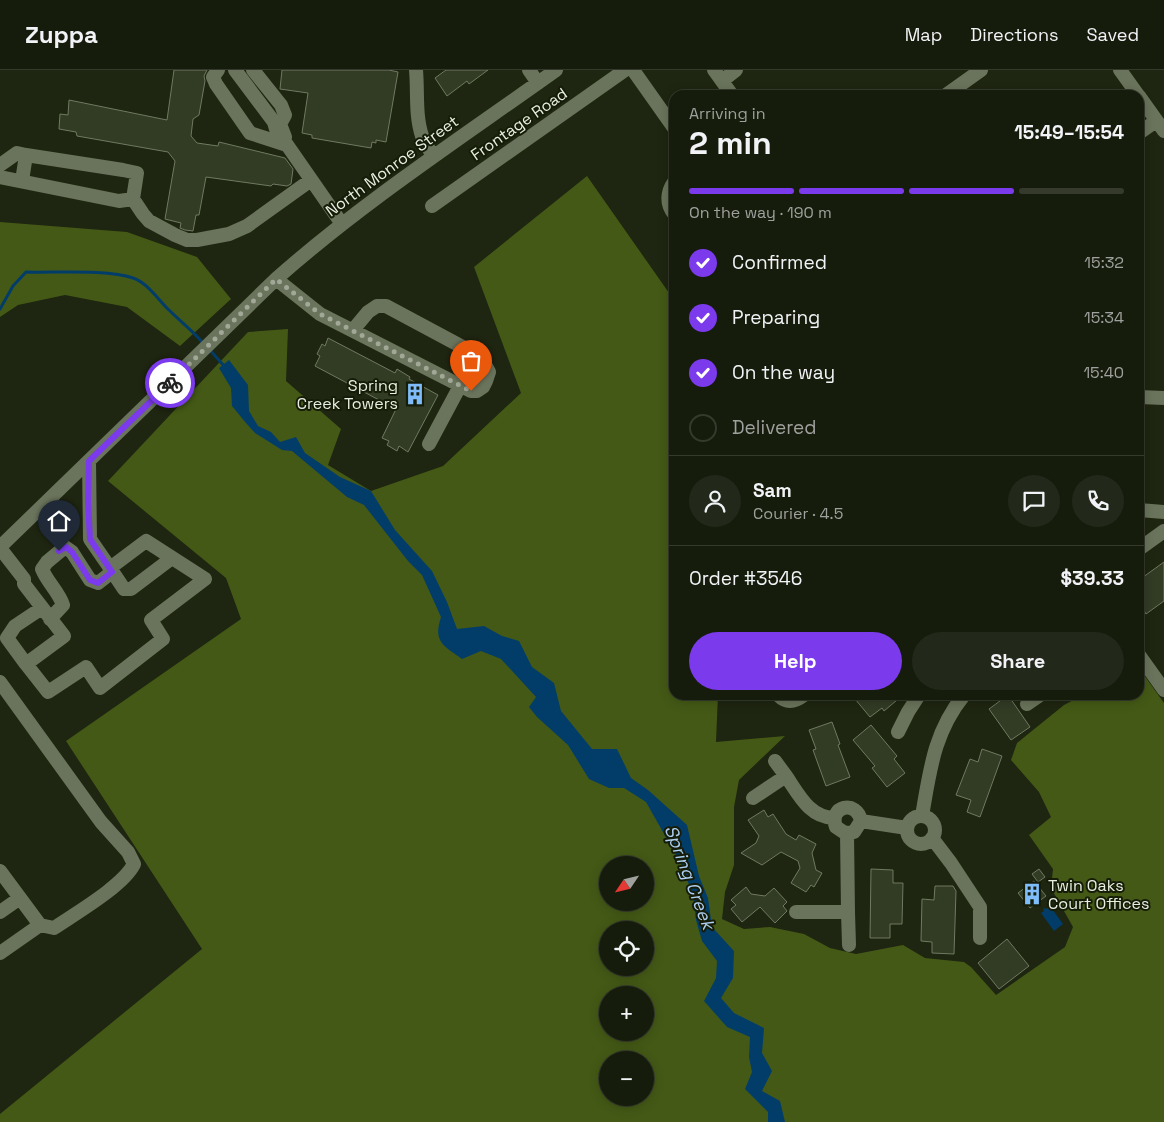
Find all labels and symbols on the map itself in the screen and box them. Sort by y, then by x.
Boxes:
street label: Frontage Road [467,83,571,165]
street label: North Monroe Street [321,111,463,221]
pin [450,340,492,391]
courier [145,358,195,408]
place label: Spring Creek Towers [297,375,398,414]
building icon: Spring Creek Towers [402,381,428,407]
pin [38,500,80,551]
water label: Spring Creek [660,822,721,935]
north arrow [599,856,654,911]
place label: Twin Oaks Court Offices [1048,875,1149,914]
building icon: Twin Oaks Court Offices [1019,881,1045,907]

